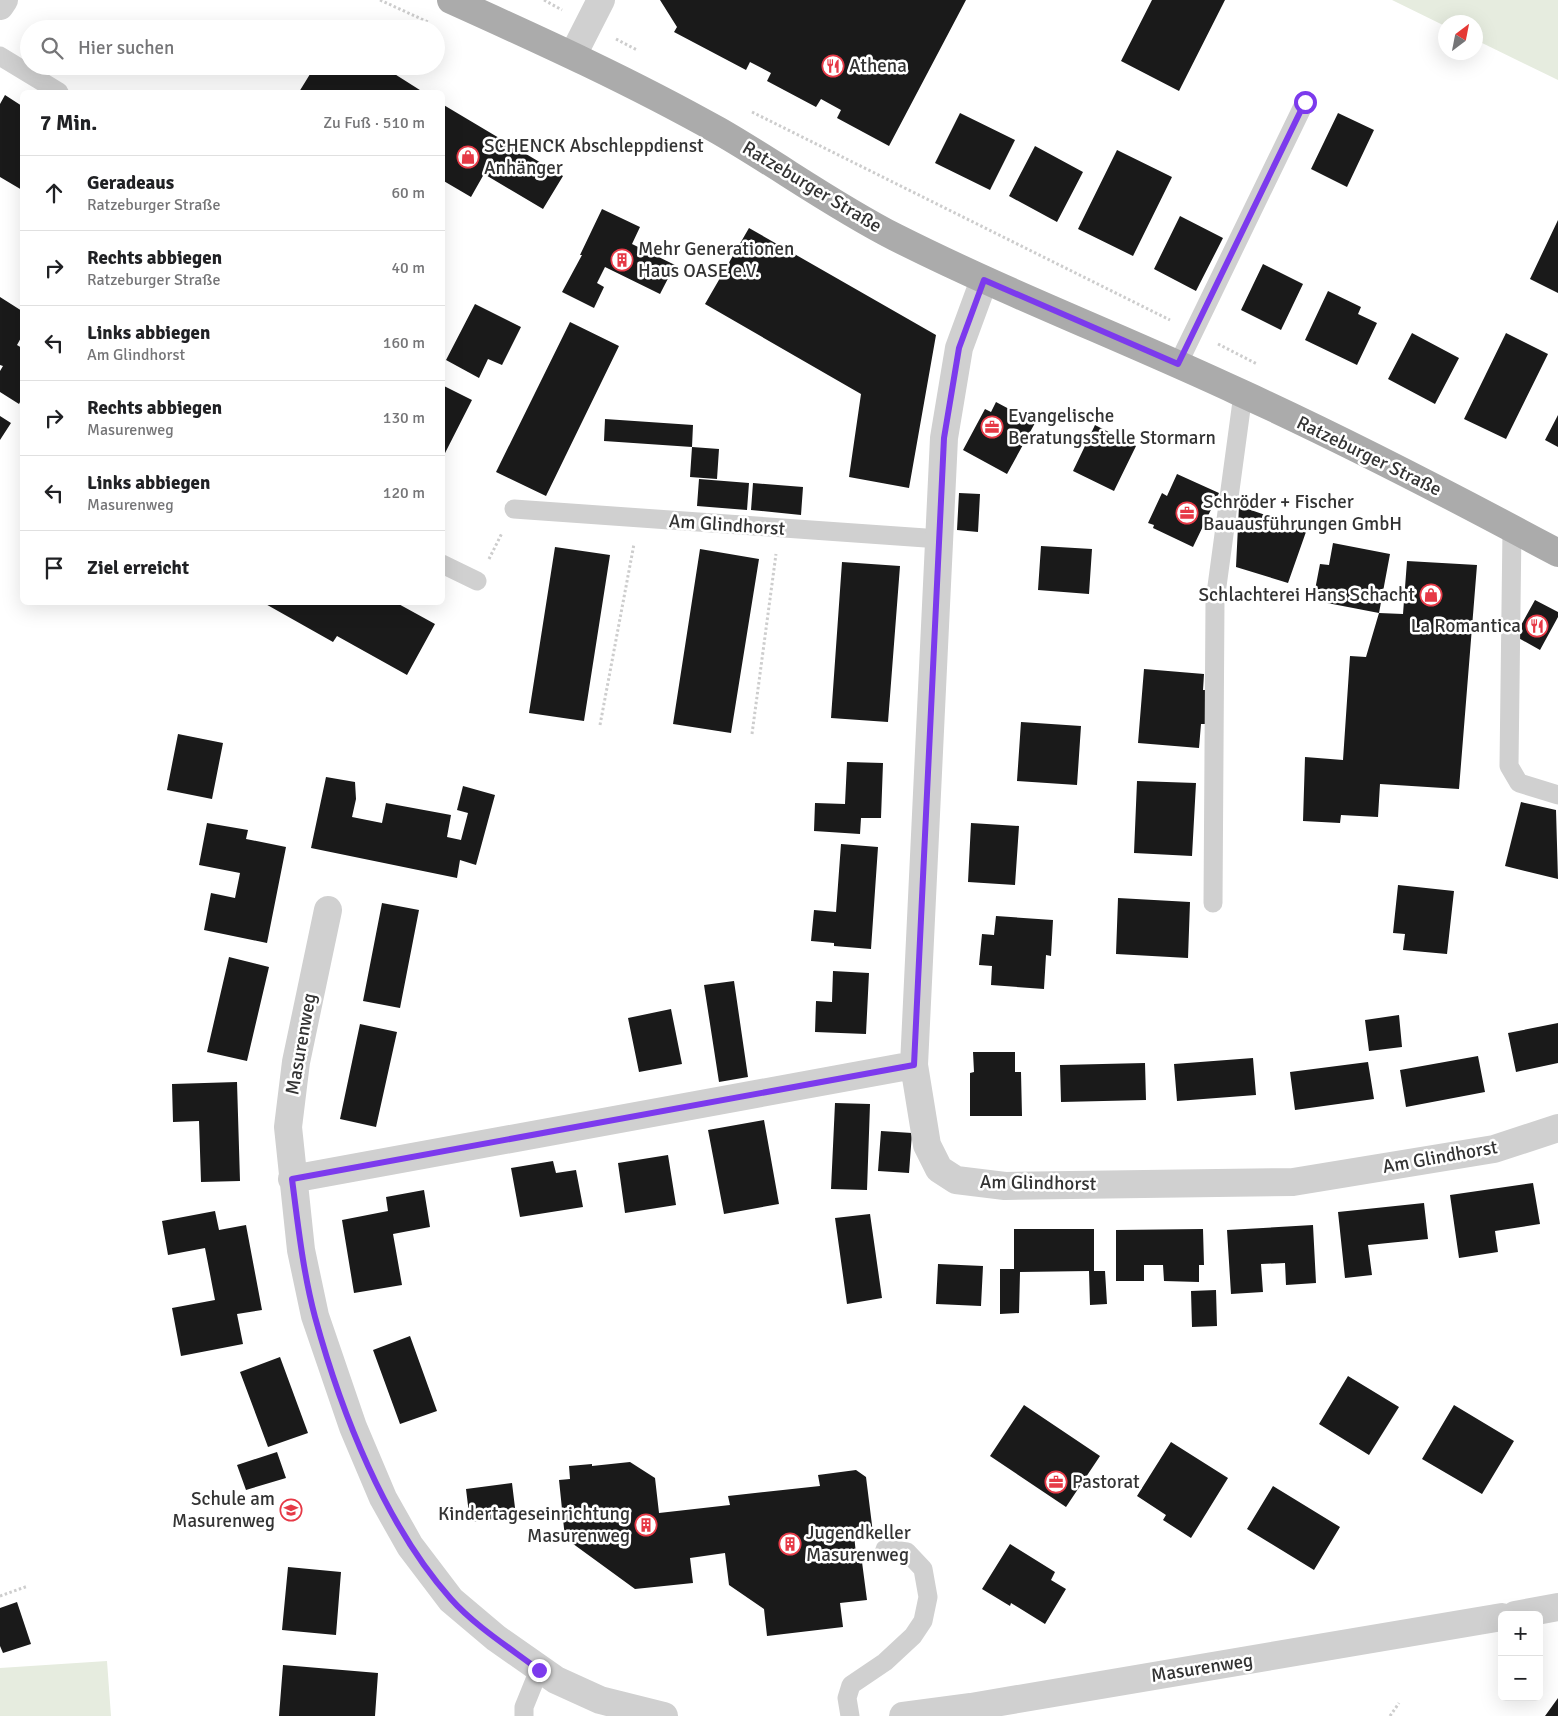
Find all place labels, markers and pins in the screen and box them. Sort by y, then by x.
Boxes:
restaurant icon: Athena [821,54,845,78]
place label: Athena [849,54,907,78]
place label: SCHENCK Abschleppdienst Anhänger [484,134,704,180]
shop icon: SCHENCK Abschleppdienst Anhänger [456,145,480,169]
place label: Mehr Generationen Haus OASE e.V. [638,237,794,283]
building icon: Mehr Generationen Haus OASE e.V. [610,248,634,272]
place label: Evangelische Beratungsstelle Stormarn [1008,404,1216,450]
office icon: Evangelische Beratungsstelle Stormarn [980,415,1004,439]
place label: Schröder + Fischer Bauausführungen GmbH [1203,490,1402,536]
office icon: Schröder + Fischer Bauausführungen GmbH [1175,501,1199,525]
place label: Schlachterei Hans Schacht [1199,583,1415,607]
shop icon: Schlachterei Hans Schacht [1419,583,1443,607]
place label: La Romantica [1411,614,1521,638]
restaurant icon: La Romantica [1525,614,1549,638]
office icon: Pastorat [1044,1470,1068,1494]
place label: Pastorat [1072,1470,1140,1494]
place label: Schule am Masurenweg [172,1487,275,1533]
school or university icon: Schule am Masurenweg [279,1498,303,1522]
place label: Kindertageseinrichtung Masurenweg [438,1502,630,1548]
building icon: Kindertageseinrichtung Masurenweg [634,1513,658,1537]
place label: Jugendkeller Masurenweg [806,1521,911,1567]
building icon: Jugendkeller Masurenweg [778,1532,802,1556]

